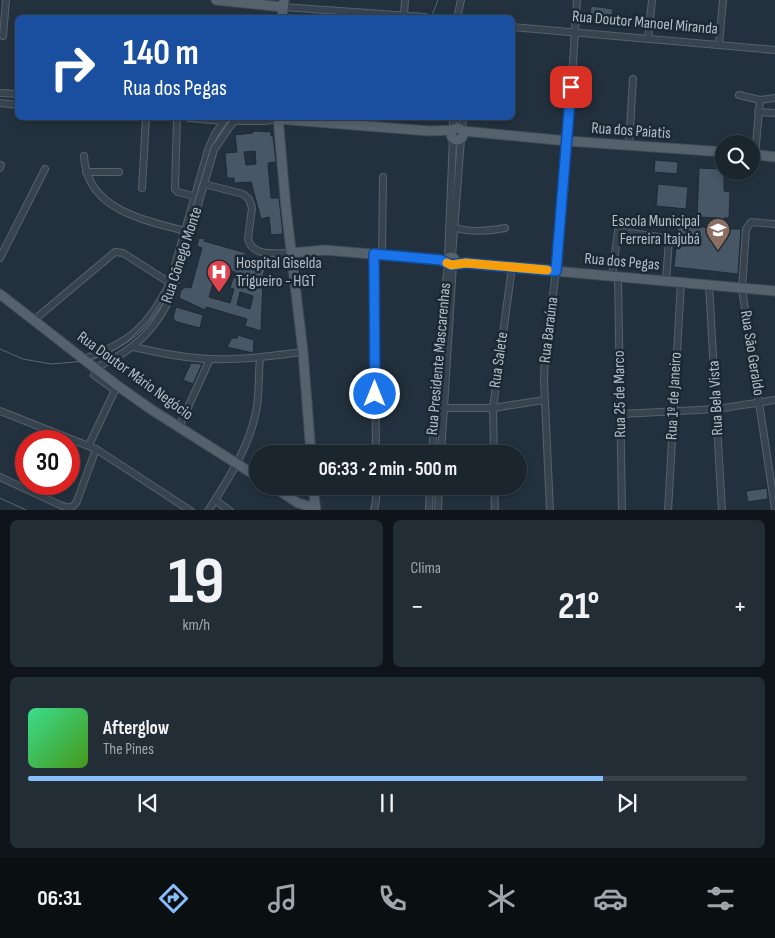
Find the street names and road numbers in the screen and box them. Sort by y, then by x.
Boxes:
street label: Rua Doutor Manoel Miranda [571,7,719,39]
street label: Rua dos Paiatis [591,119,672,143]
street label: Rua Cônego Monte [157,204,207,306]
street label: Rua dos Pegas [583,249,661,275]
street label: Rua Presidente Mascarenhas [423,282,455,436]
street label: Rua Baraúna [536,296,562,364]
street label: Rua São Geraldo [736,309,768,397]
street label: Rua Doutor Mário Negócio [73,328,197,424]
street label: Rua Salete [486,331,512,389]
street label: Rua 25 de Marco [610,350,630,438]
street label: Rua 1º de Janeiro [662,352,686,440]
street label: Rua Bela Vista [705,360,727,436]

